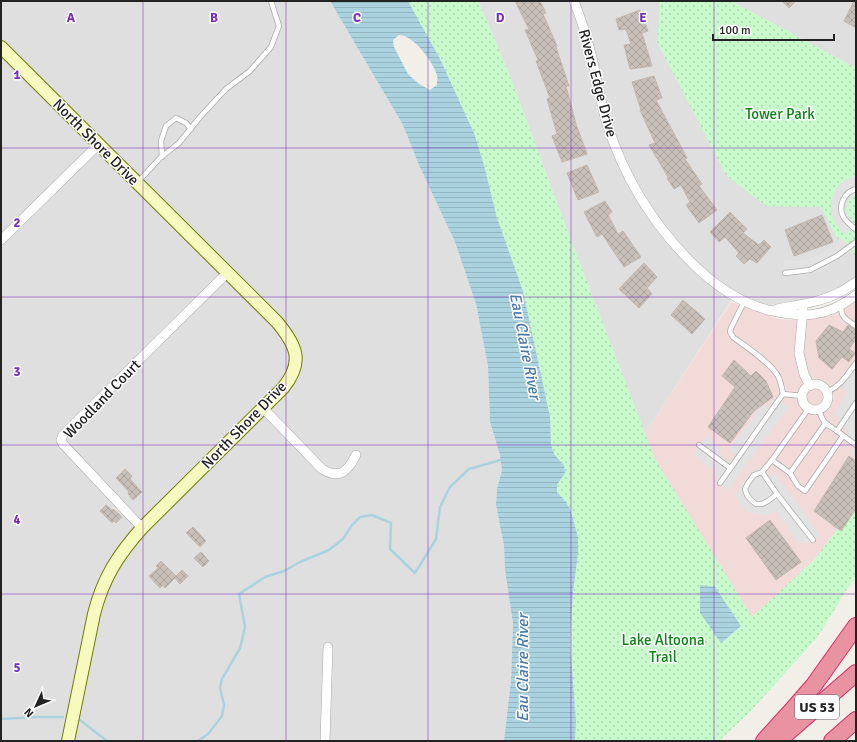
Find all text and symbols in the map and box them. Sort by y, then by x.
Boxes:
text: A [67,10,76,26]
text: B [210,10,218,26]
text: C [353,10,361,26]
text: D [496,10,505,26]
text: E [639,10,647,26]
scale bar [713,16,834,42]
text: 100 m [719,23,751,38]
street label: Rivers Edge Drive [575,27,621,139]
text: 1 [13,67,21,83]
street label: North Shore Drive [49,95,143,189]
park label: Tower Park [745,105,815,123]
text: 2 [13,215,21,231]
water label: Eau Claire River [505,291,546,403]
street label: Woodland Court [60,356,144,442]
text: 3 [13,364,21,380]
street label: North Shore Drive [198,378,290,472]
text: 4 [13,512,21,528]
water label: Eau Claire River [513,612,533,722]
park label: Lake Altoona Trail [622,631,705,666]
text: 5 [13,660,21,676]
north arrow [16,686,56,726]
road number: US 53 [795,695,839,719]
text: N [22,705,37,720]

